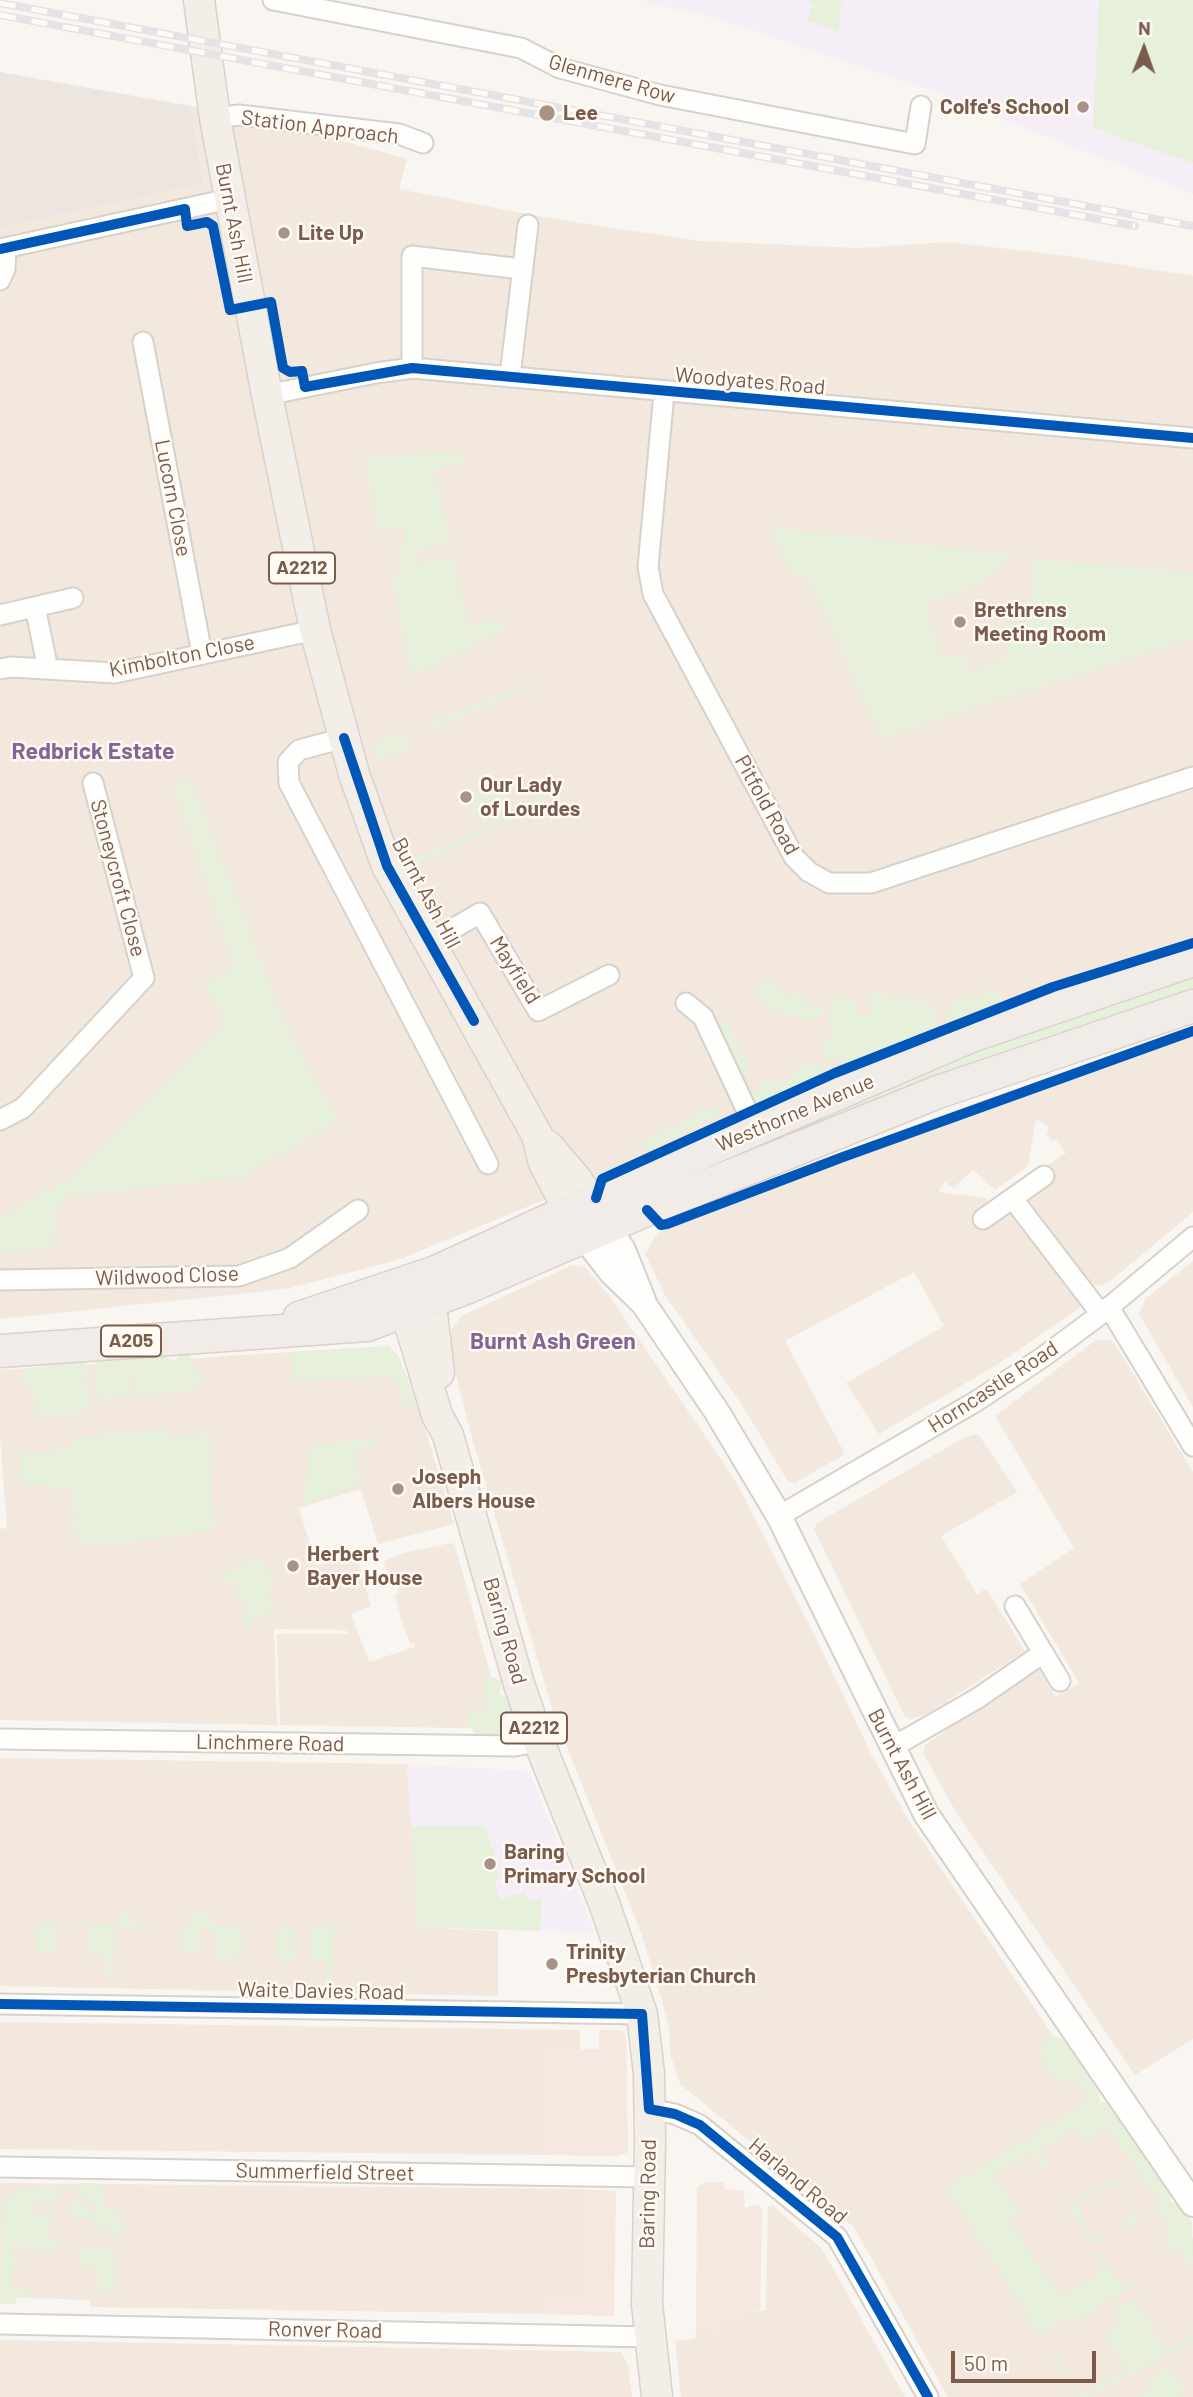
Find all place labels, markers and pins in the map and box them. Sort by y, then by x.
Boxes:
place label: Colfe's School [940,94,1069,120]
marker: Colfe's School [1075,99,1091,115]
place label: Lee [563,100,598,126]
marker: Lee [537,103,557,123]
place label: Lite Up [298,220,364,246]
marker: Lite Up [276,225,292,241]
place label: Brethrens Meeting Room [974,597,1106,647]
marker: Brethrens Meeting Room [952,614,968,630]
place label: Our Lady of Lourdes [480,772,580,822]
marker: Our Lady of Lourdes [458,789,474,805]
place label: Joseph Albers House [412,1464,536,1514]
marker: Joseph Albers House [390,1481,406,1497]
place label: Herbert Bayer House [307,1541,423,1591]
marker: Herbert Bayer House [285,1558,301,1574]
place label: Baring Primary School [504,1839,645,1889]
marker: Baring Primary School [482,1856,498,1872]
place label: Trinity Presbyterian Church [566,1939,756,1989]
marker: Trinity Presbyterian Church [544,1956,560,1972]

